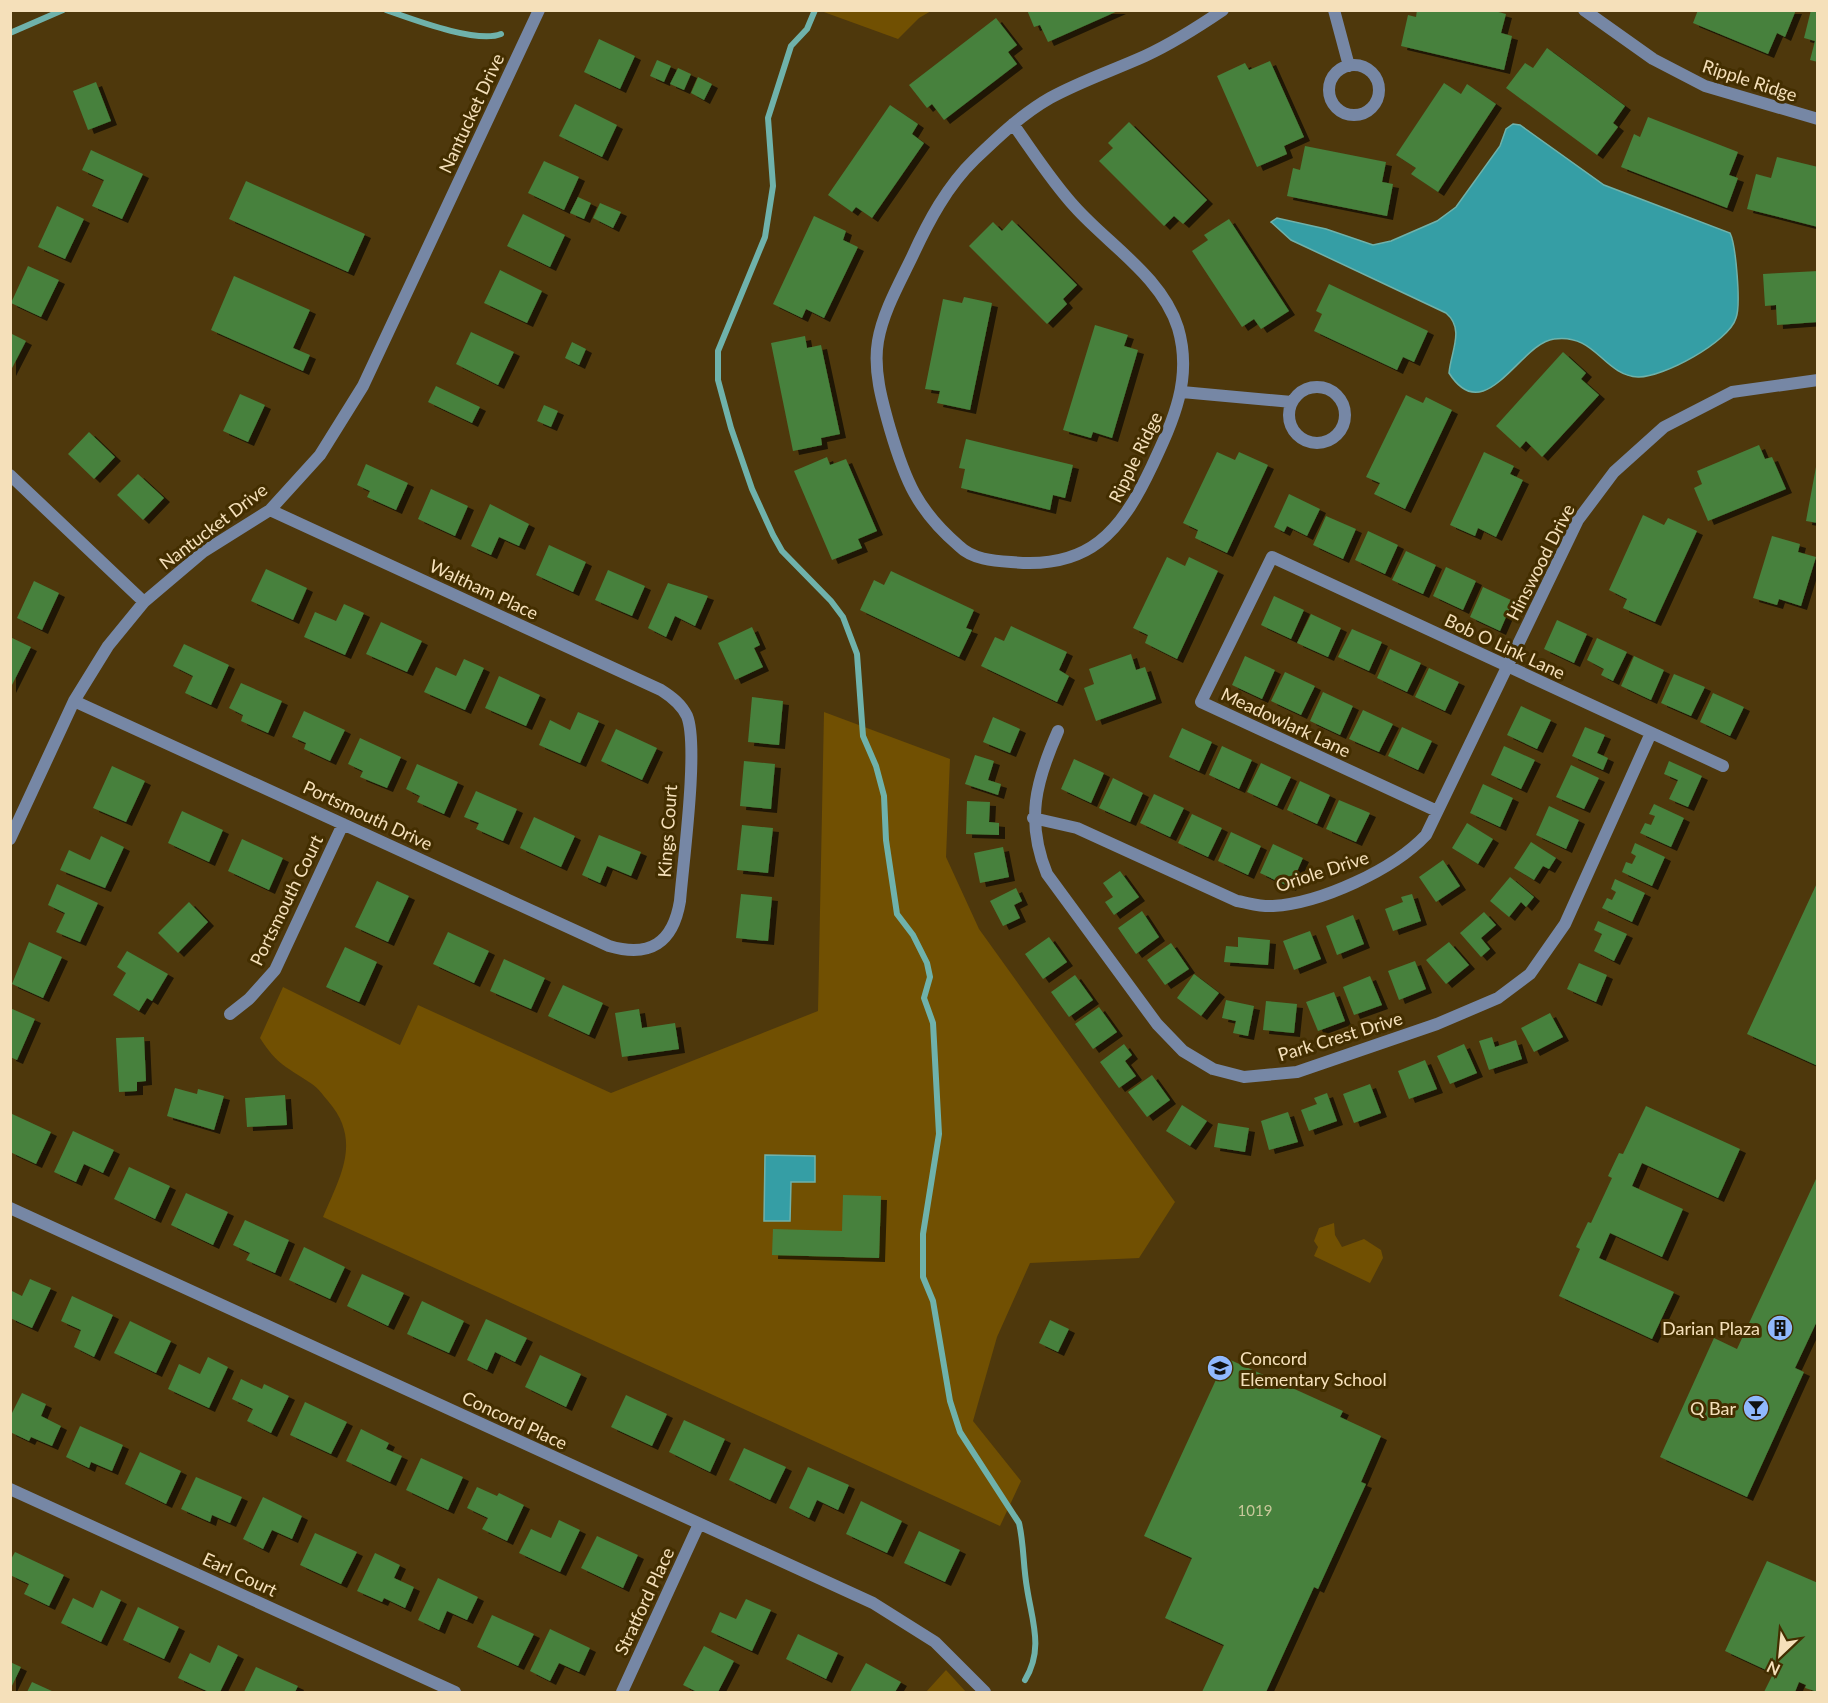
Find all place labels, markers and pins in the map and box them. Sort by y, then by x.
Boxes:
building icon: Darian Plaza [1765,1313,1795,1343]
place label: Darian Plaza [1662,1317,1760,1339]
place label: Concord Elementary School [1240,1347,1387,1390]
school or university icon: Concord Elementary School [1205,1353,1235,1383]
bar icon: Q Bar [1741,1393,1771,1423]
place label: Q Bar [1690,1397,1736,1419]

